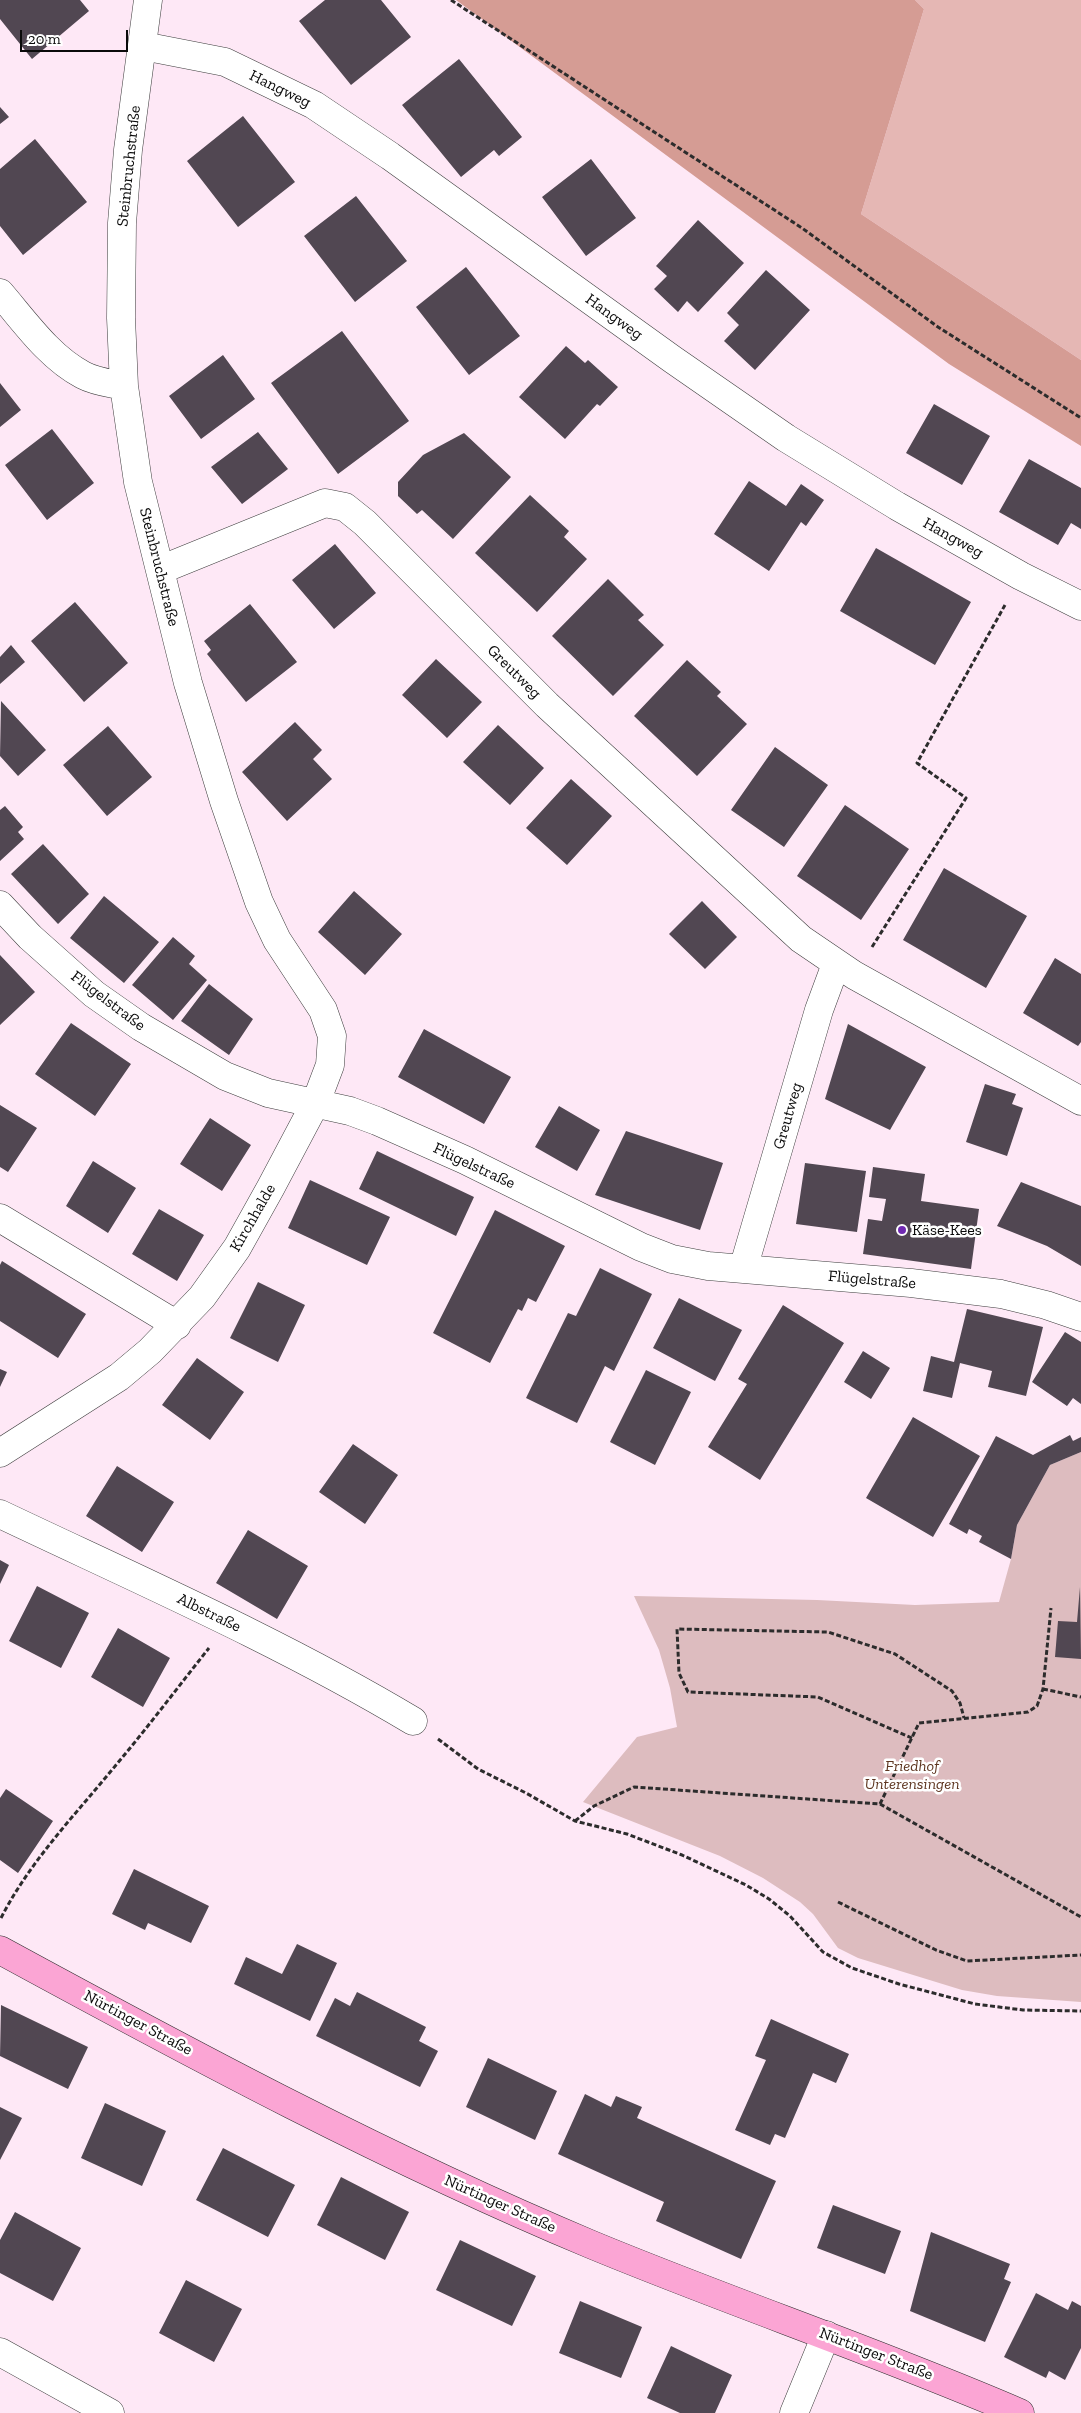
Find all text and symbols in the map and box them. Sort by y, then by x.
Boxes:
scale bar [22,20,130,52]
text: 20 m [28,30,61,48]
street label: Hangweg [246,66,314,112]
street label: Steinbruchstraße [113,105,145,227]
street label: Hangweg [582,290,646,344]
street label: Steinbruchstraße [135,506,183,628]
street label: Hangweg [920,514,986,562]
street label: Greutweg [483,641,545,703]
street label: Flügelstraße [67,967,149,1035]
street label: Greutweg [769,1080,807,1152]
street label: Flügelstraße [430,1139,518,1193]
street label: Kirchhalde [226,1181,280,1255]
place label: Käse-Kees [912,1220,982,1240]
marker: Käse-Kees [896,1224,908,1236]
street label: Flügelstraße [827,1267,917,1293]
street label: Albstraße [174,1589,244,1637]
park label: Friedhof Unterensingen [864,1756,960,1794]
street label: Nürtinger Straße [80,1986,196,2060]
street label: Nürtinger Straße [441,2171,559,2237]
street label: Nürtinger Straße [816,2323,936,2385]

